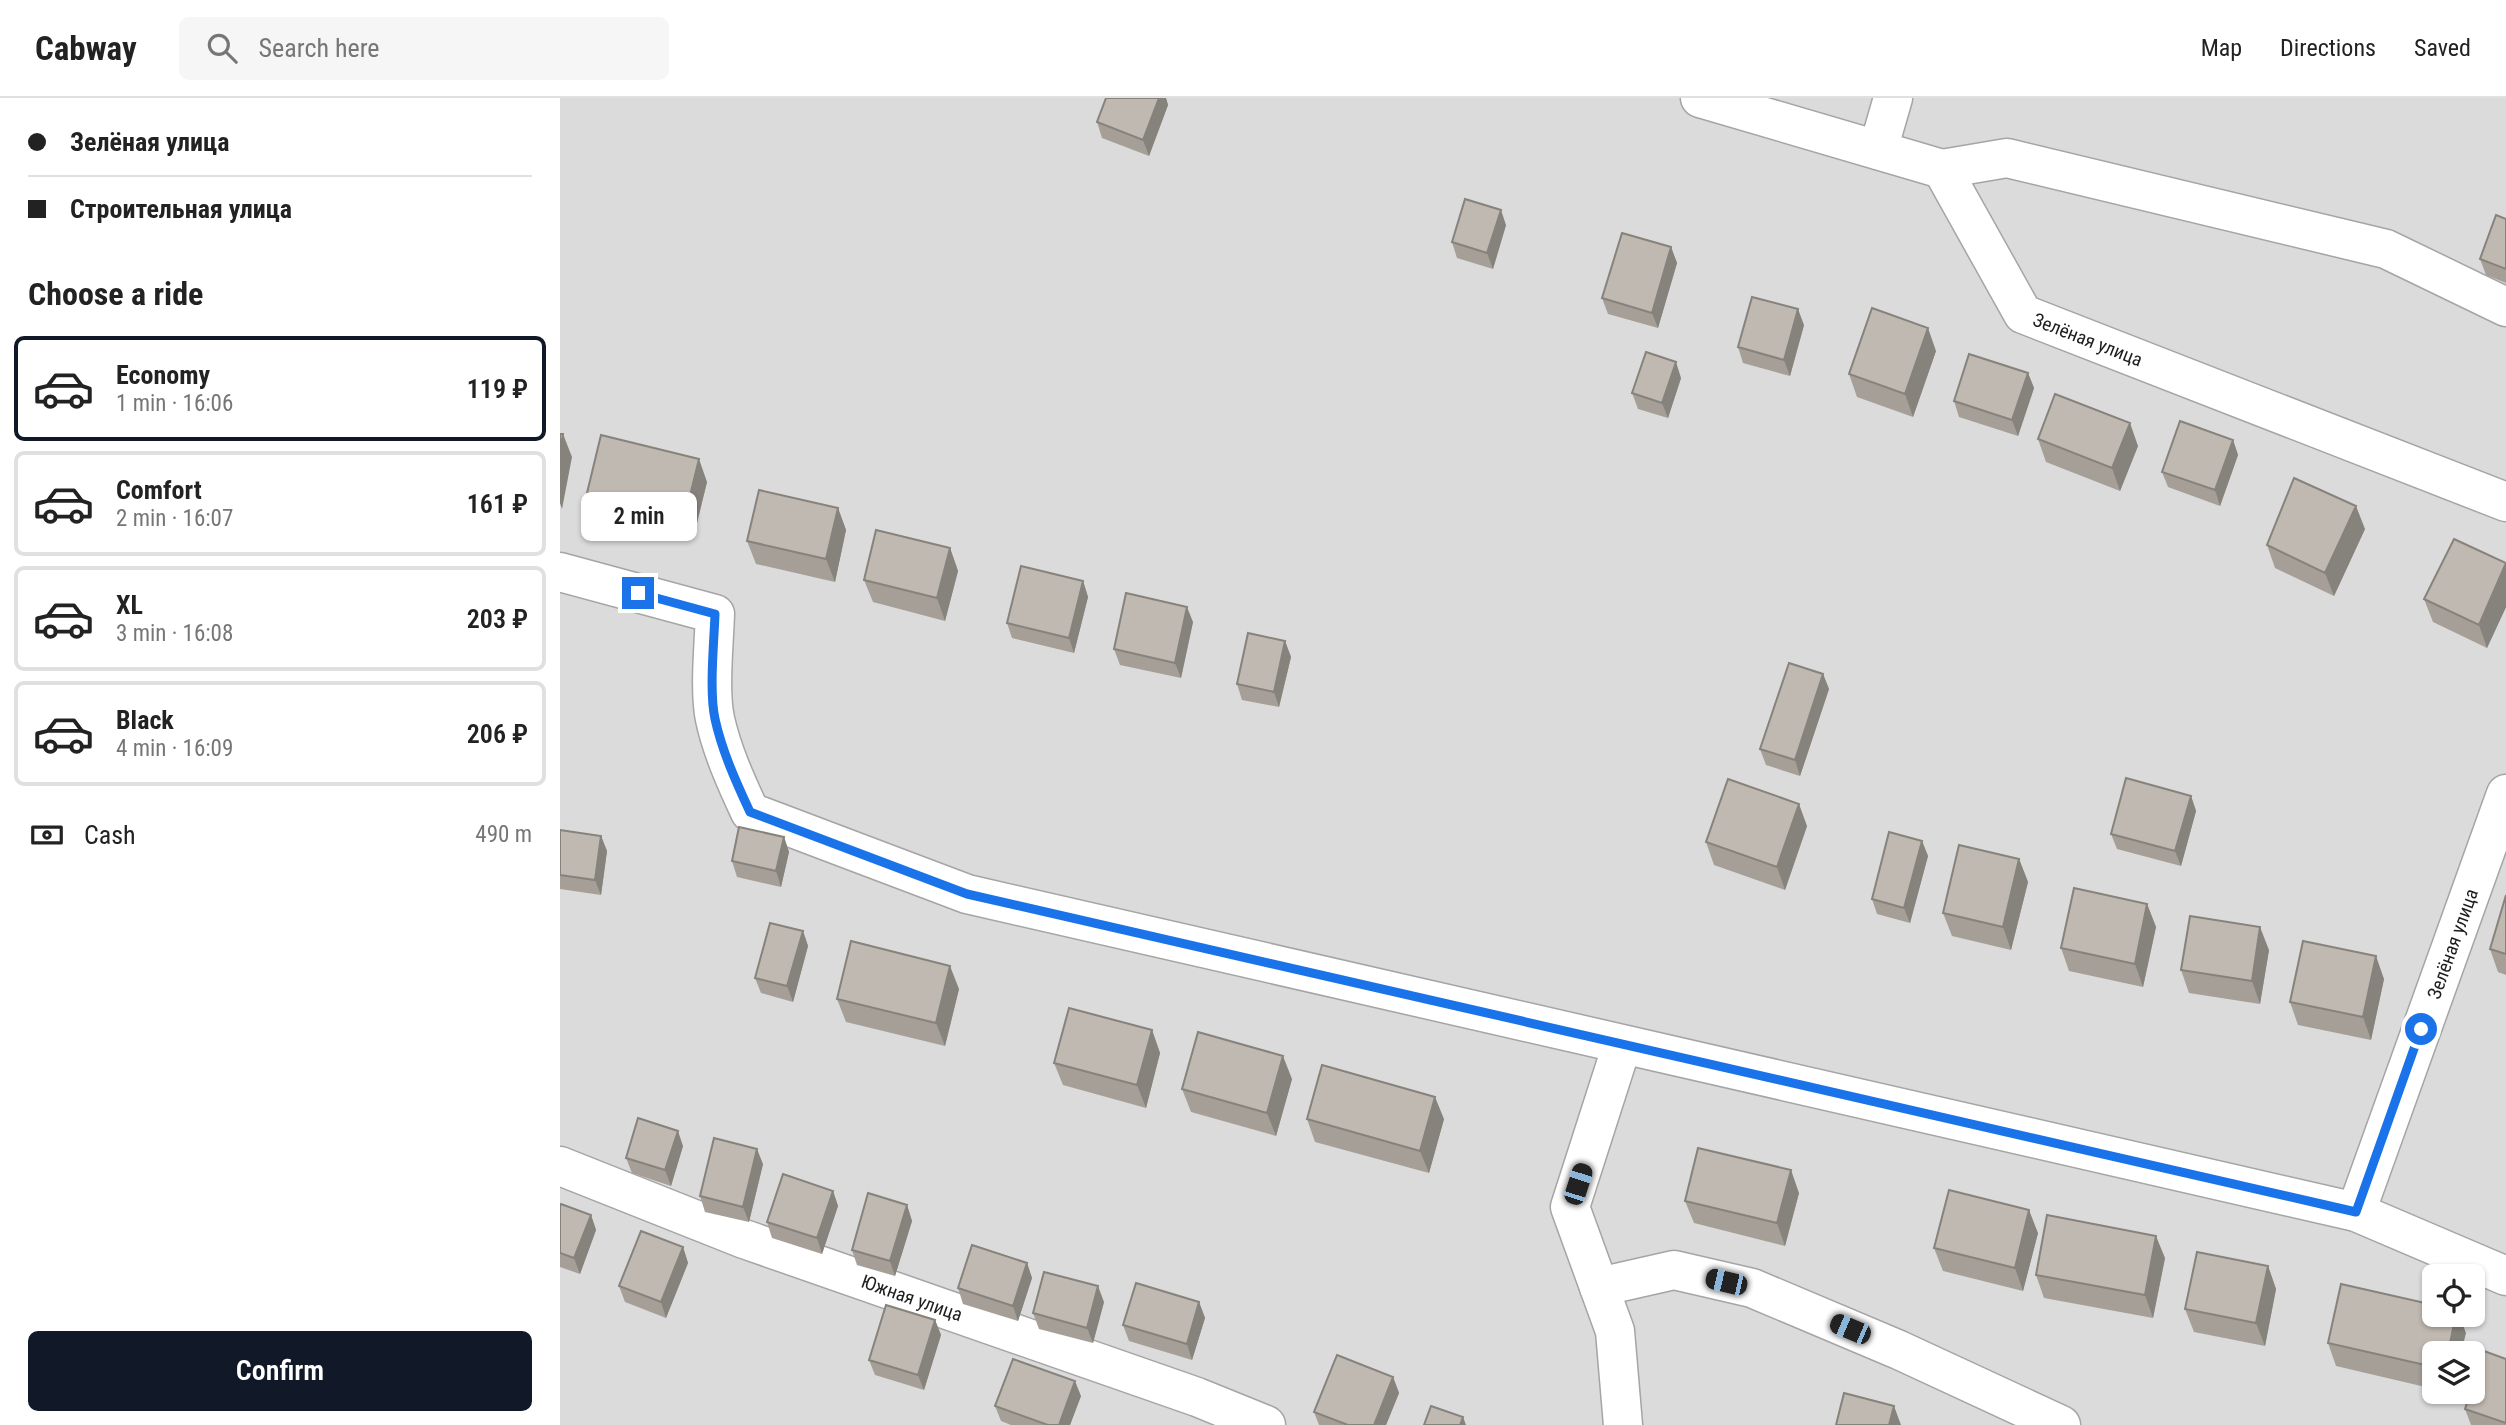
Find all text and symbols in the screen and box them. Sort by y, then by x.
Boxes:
search box [179,17,669,80]
text: Cabway [35,29,137,68]
icon: search [203,29,241,67]
text: Search here [259,33,380,63]
text: Map [2201,34,2242,62]
text: Directions [2280,34,2376,62]
text: Saved [2414,34,2471,62]
text: Зелёная улица [70,127,229,157]
text: Строительная улица [70,194,292,224]
text: Choose a ride [28,275,203,313]
street label: Зелёная улица [2030,308,2146,371]
icon: car [32,357,95,420]
text: Economy [116,360,210,390]
text: 119 ₽ [467,374,528,404]
text: 1 min · 16:06 [116,390,233,417]
icon: car [32,472,95,535]
text: Comfort [116,475,202,505]
text: 161 ₽ [467,489,528,519]
callout: 2 min [580,491,696,540]
text: 2 min [614,503,664,530]
text: 2 min · 16:07 [116,505,233,532]
route end [622,577,654,609]
icon: car [32,587,95,650]
text: XL [116,590,143,620]
text: 203 ₽ [467,604,528,634]
text: 3 min · 16:08 [116,620,233,647]
icon: car [32,702,95,765]
text: Black [116,705,174,735]
text: 206 ₽ [467,719,528,749]
text: 4 min · 16:09 [116,735,233,762]
icon: cash [28,816,66,854]
text: Cash [84,820,136,850]
text: 490 m [475,821,532,848]
street label: Зелёная улица [2422,886,2483,1002]
route start [2405,1013,2437,1045]
car [1562,1161,1595,1207]
map controls [2422,1264,2485,1404]
button: locate [2422,1264,2485,1327]
car [1704,1267,1749,1297]
street label: Южная улица [858,1270,966,1326]
car [1827,1311,1874,1347]
button: Confirm [28,1331,532,1411]
button: layers [2422,1341,2485,1404]

